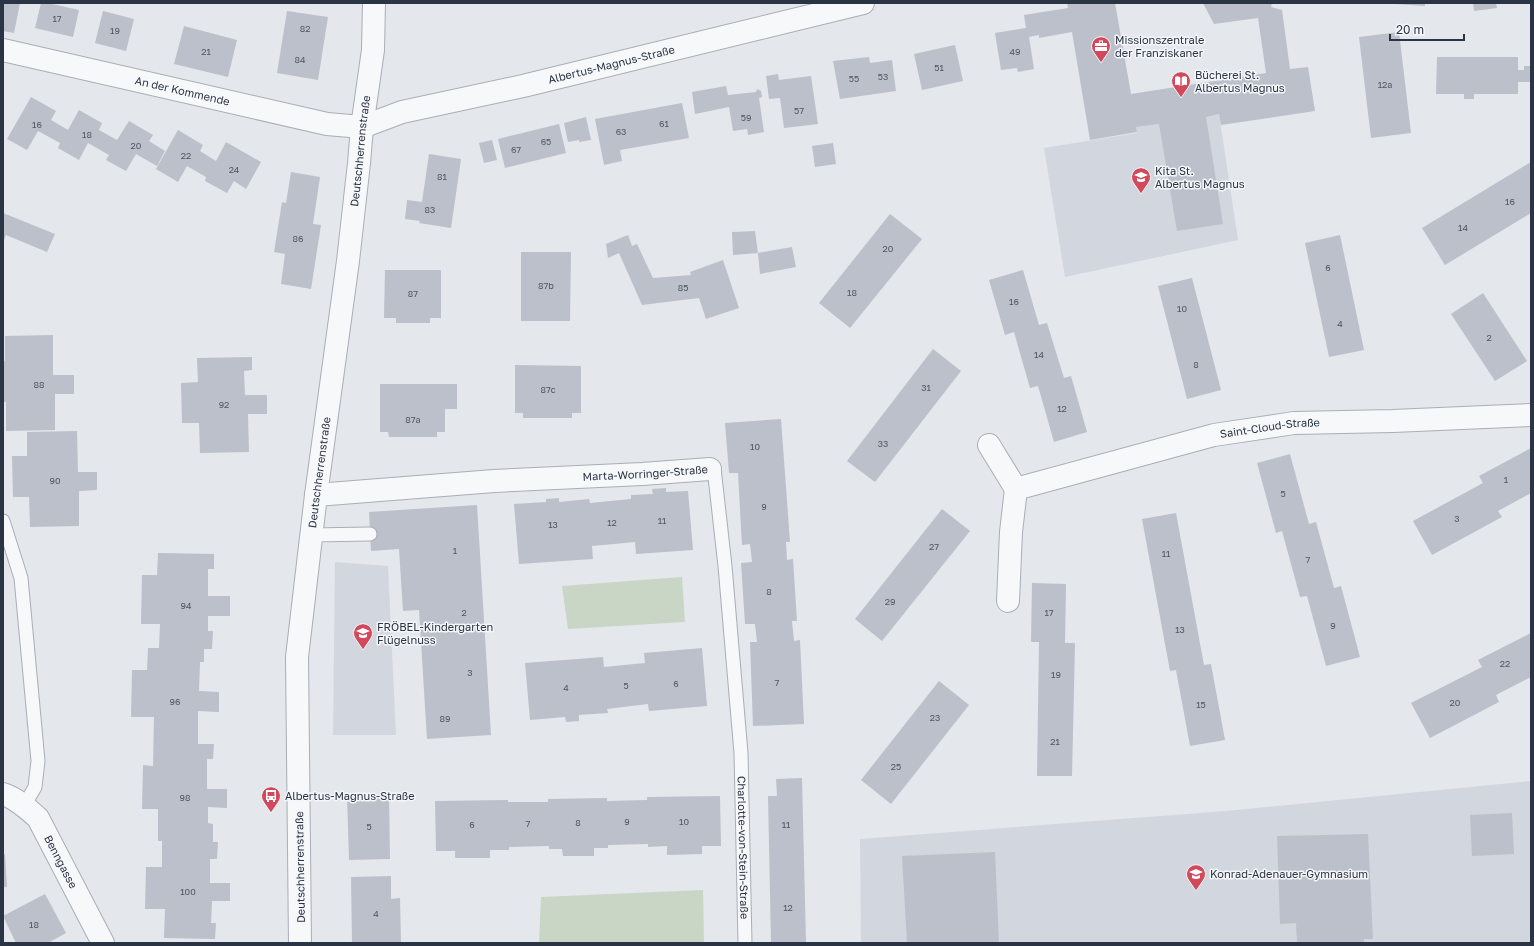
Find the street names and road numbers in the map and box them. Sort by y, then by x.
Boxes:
street label: Albertus-Magnus-Straße [547,42,676,86]
street label: An der Kommende [134,73,231,108]
street label: Deutschherrenstraße [347,94,372,207]
street label: Saint-Cloud-Straße [1219,415,1320,440]
street label: Deutschherrenstraße [305,416,333,529]
street label: Marta-Worringer-Straße [582,462,708,483]
street label: Charlotte-von-Stein-Straße [735,776,751,919]
street label: Deutschherrenstraße [292,811,307,923]
street label: Benngasse [42,833,80,890]

